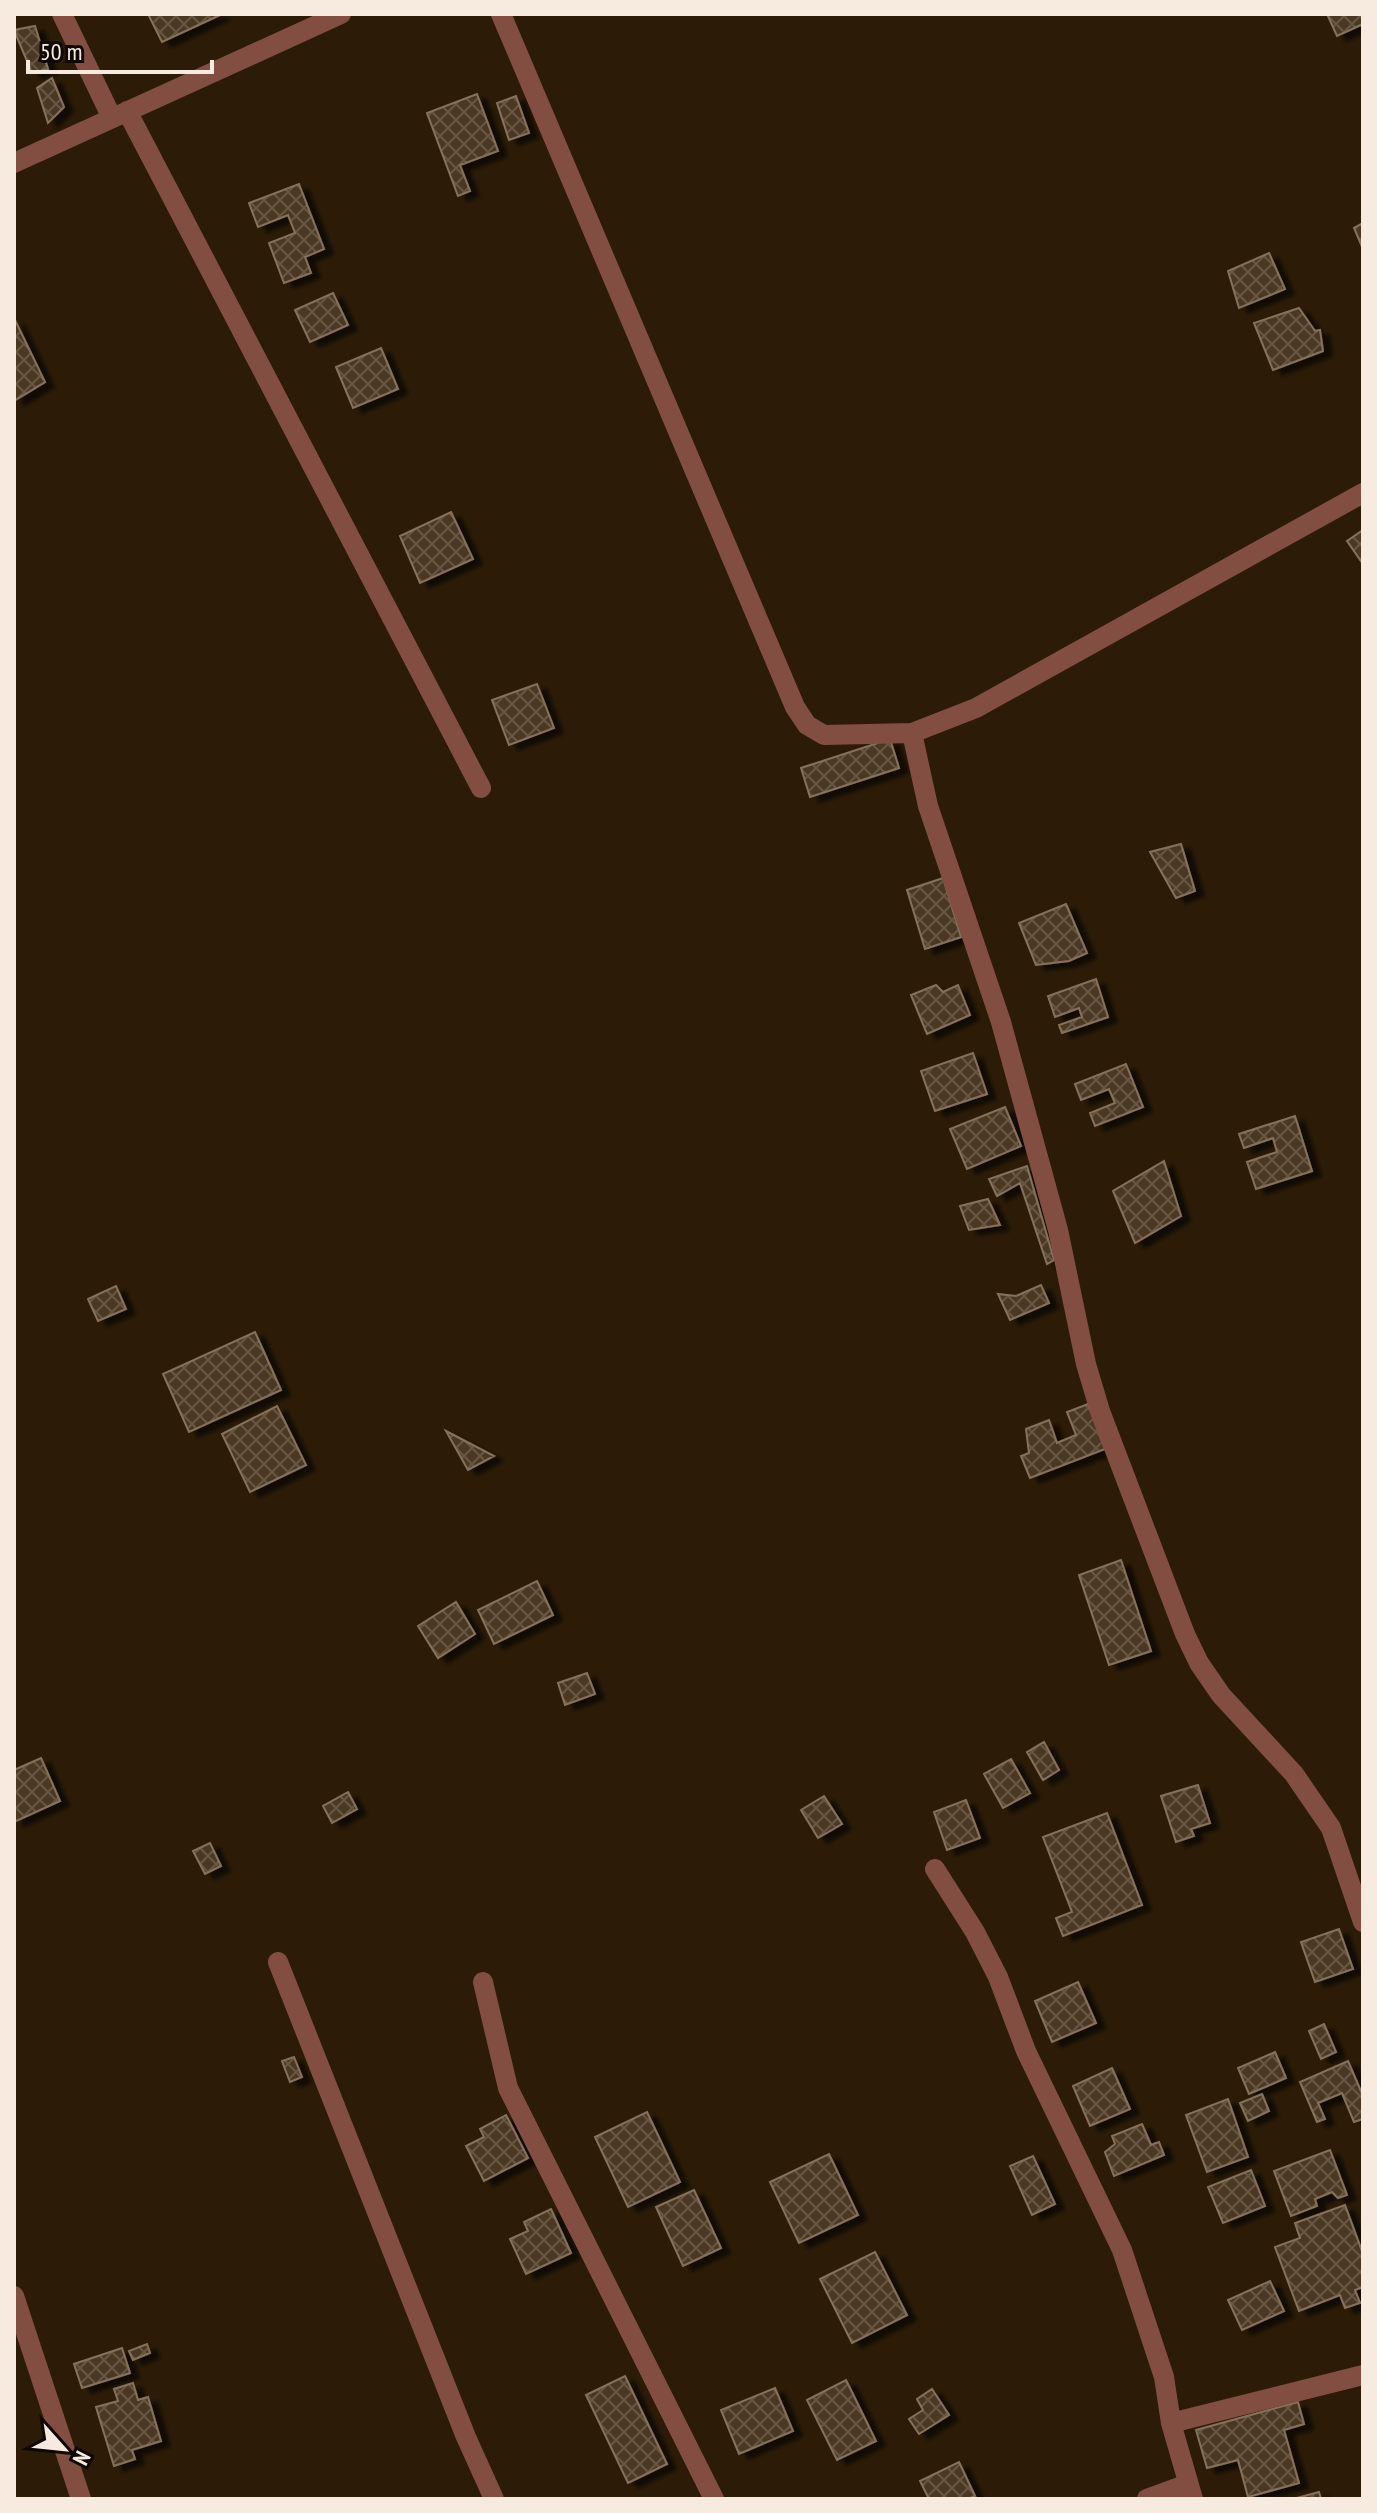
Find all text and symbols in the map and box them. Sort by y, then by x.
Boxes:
scale bar [28,24,212,74]
text: 50 m [40,36,82,67]
north arrow [24,2409,104,2489]
text: N [67,2446,97,2470]

